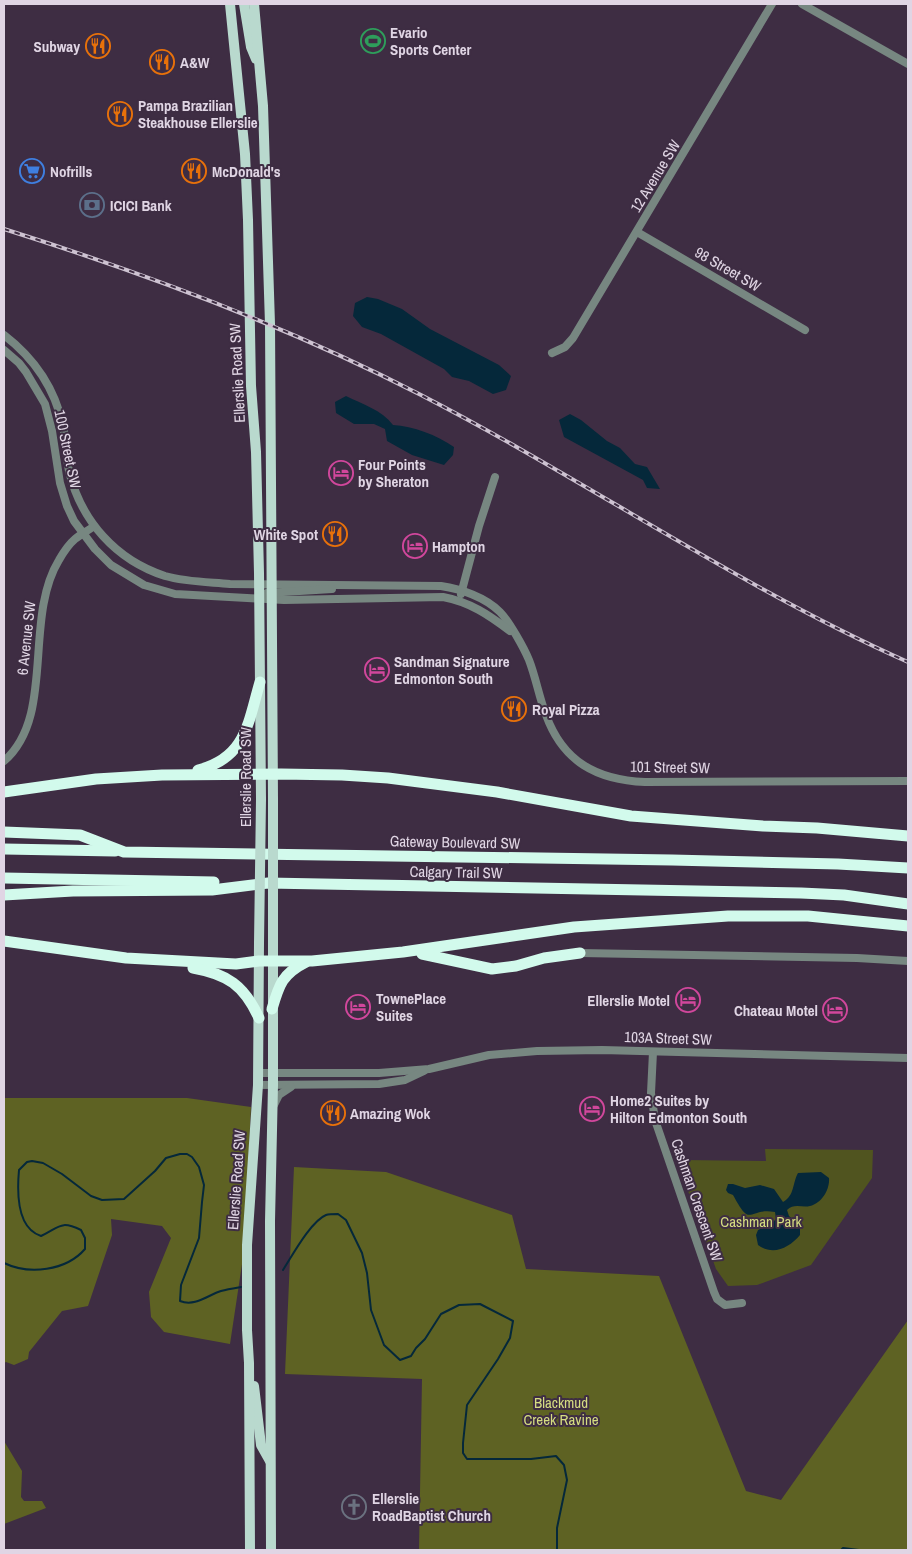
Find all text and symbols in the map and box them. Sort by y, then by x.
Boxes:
place label: Evario Sports Center [390,22,472,60]
sports icon: Evario Sports Center [360,28,386,54]
restaurant icon: Subway [85,33,111,59]
place label: Subway [34,36,80,57]
restaurant icon: A&W [149,49,175,75]
place label: A&W [180,52,210,73]
place label: Pampa Brazilian Steakhouse Ellerslie [138,95,258,133]
restaurant icon: Pampa Brazilian Steakhouse Ellerslie [107,101,133,127]
street label: 12 Avenue SW [625,135,685,216]
supermarket icon: Nofrills [19,158,45,184]
restaurant icon: McDonald's [181,158,207,184]
place label: Nofrills [50,161,93,182]
place label: McDonald's [212,161,281,182]
bank icon: ICICI Bank [79,192,105,218]
place label: ICICI Bank [110,195,172,216]
street label: 98 Street SW [691,242,765,297]
street label: Ellerslie Road SW [224,322,250,423]
street label: 100 Street SW [49,408,87,491]
place label: Four Points by Sheraton [358,454,429,492]
hotel icon: Four Points by Sheraton [328,460,354,486]
restaurant icon: White Spot [322,521,348,547]
place label: White Spot [254,524,318,545]
hotel icon: Hampton [402,533,428,559]
place label: Hampton [432,536,485,557]
street label: 6 Avenue SW [12,600,40,676]
place label: Sandman Signature Edmonton South [394,651,510,689]
hotel icon: Sandman Signature Edmonton South [364,657,390,683]
restaurant icon: Royal Pizza [501,696,527,722]
place label: Royal Pizza [532,699,600,720]
street label: Ellerslie Road SW [235,727,256,827]
street label: 101 Street SW [630,756,711,778]
street label: Gateway Boulevard SW [390,830,521,854]
street label: Calgary Trail SW [409,861,503,883]
hotel icon: Ellerslie Motel [675,987,701,1013]
place label: TownePlace Suites [376,988,446,1026]
place label: Ellerslie Motel [587,990,670,1011]
hotel icon: TownePlace Suites [345,994,371,1020]
hotel icon: Chateau Motel [822,997,848,1023]
place label: Chateau Motel [734,1000,818,1021]
street label: 103A Street SW [624,1026,712,1050]
place label: Home2 Suites by Hilton Edmonton South [610,1090,747,1128]
hotel icon: Home2 Suites by Hilton Edmonton South [579,1096,605,1122]
restaurant icon: Amazing Wok [320,1100,346,1126]
place label: Amazing Wok [350,1103,431,1124]
street label: Ellerslie Road SW [222,1129,250,1231]
street label: Cashman Crescent SW [666,1136,728,1265]
park label: Cashman Park [720,1211,803,1232]
park label: Blackmud Creek Ravine [523,1392,599,1430]
place label: Ellerslie RoadBaptist Church [372,1488,491,1526]
church icon: Ellerslie RoadBaptist Church [341,1494,367,1520]

